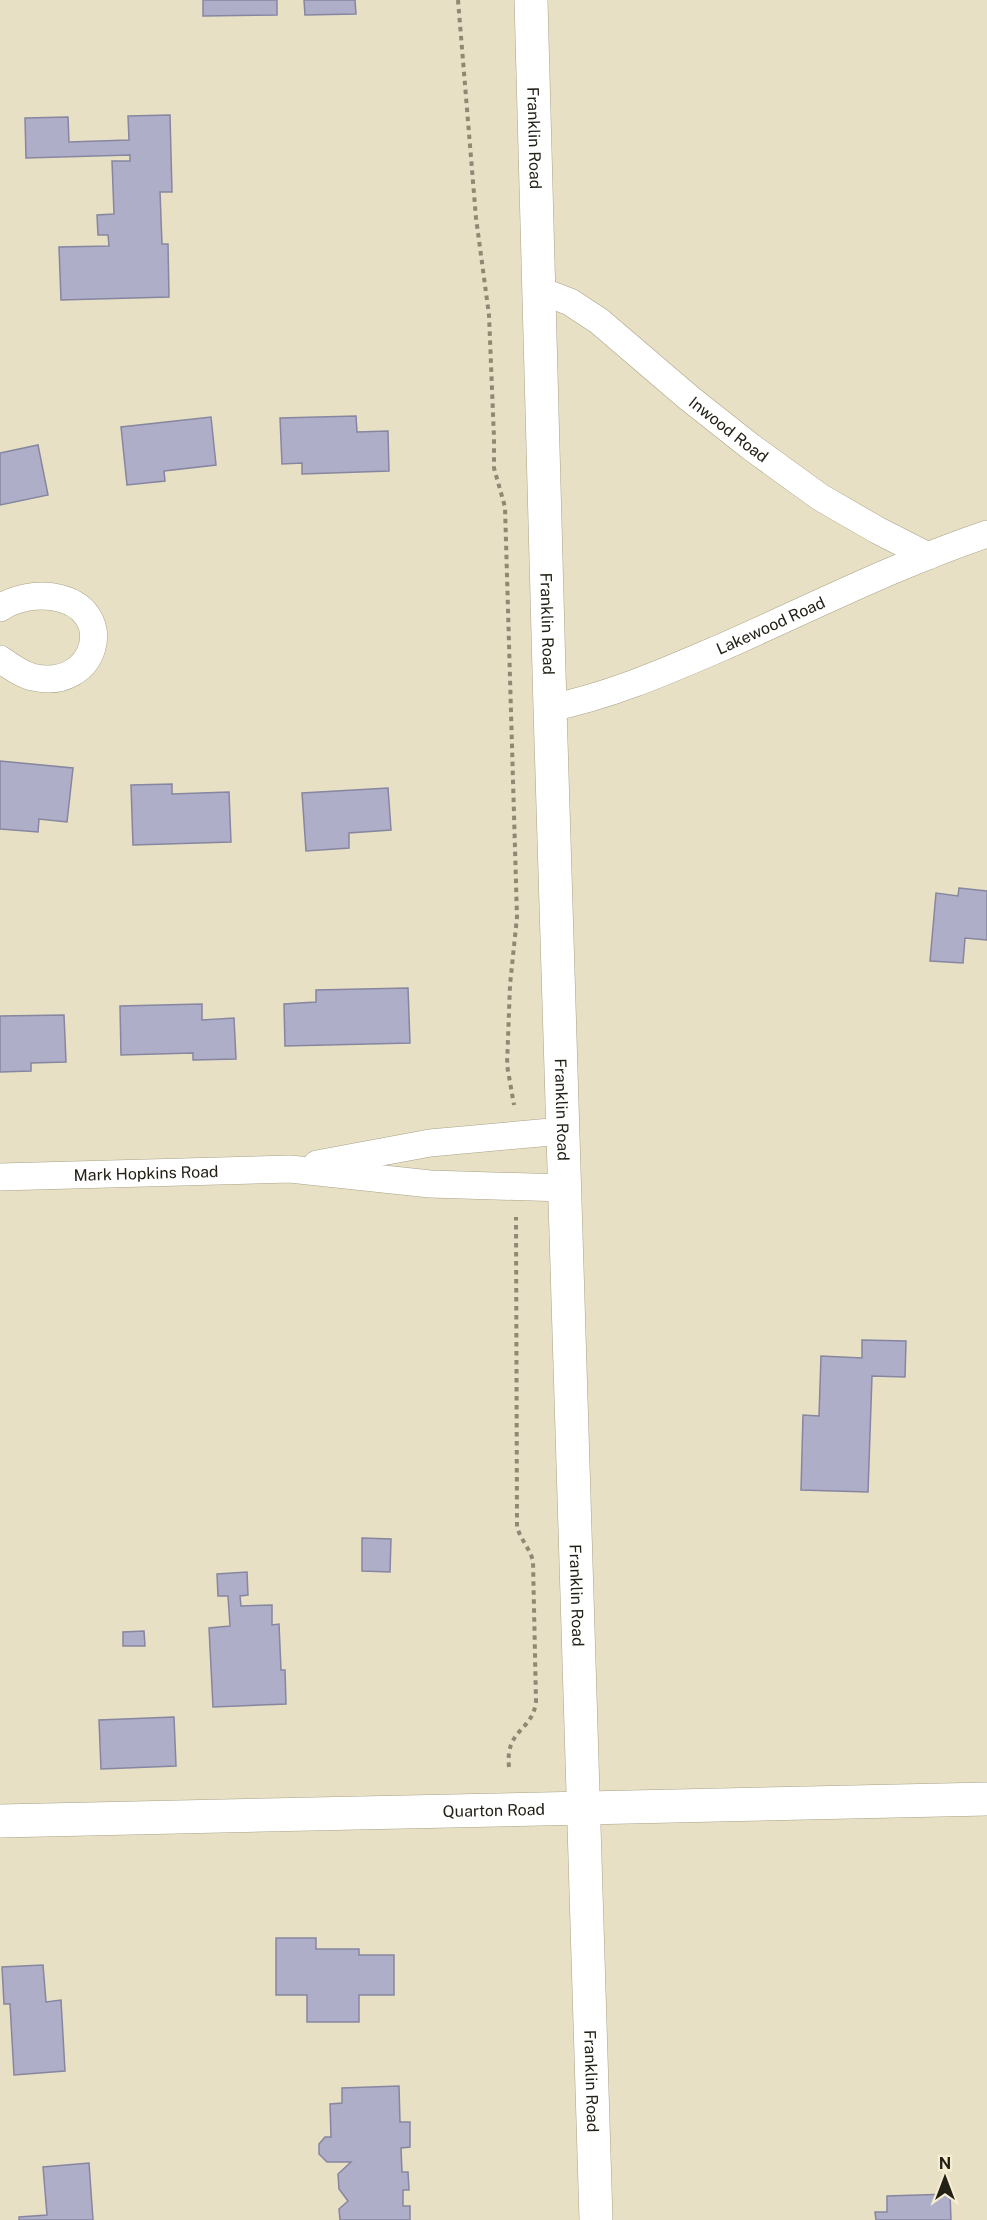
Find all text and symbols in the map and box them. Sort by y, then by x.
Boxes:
street label: Franklin Road [523,86,545,189]
street label: Inwood Road [685,393,772,466]
street label: Franklin Road [536,572,558,675]
street label: Lakewood Road [713,593,828,659]
street label: Franklin Road [551,1058,573,1161]
street label: Mark Hopkins Road [73,1162,219,1185]
street label: Franklin Road [565,1544,588,1647]
street label: Quarton Road [443,1800,545,1821]
street label: Franklin Road [580,2030,602,2133]
north arrow [915,2148,975,2208]
text: N [939,2154,951,2173]

